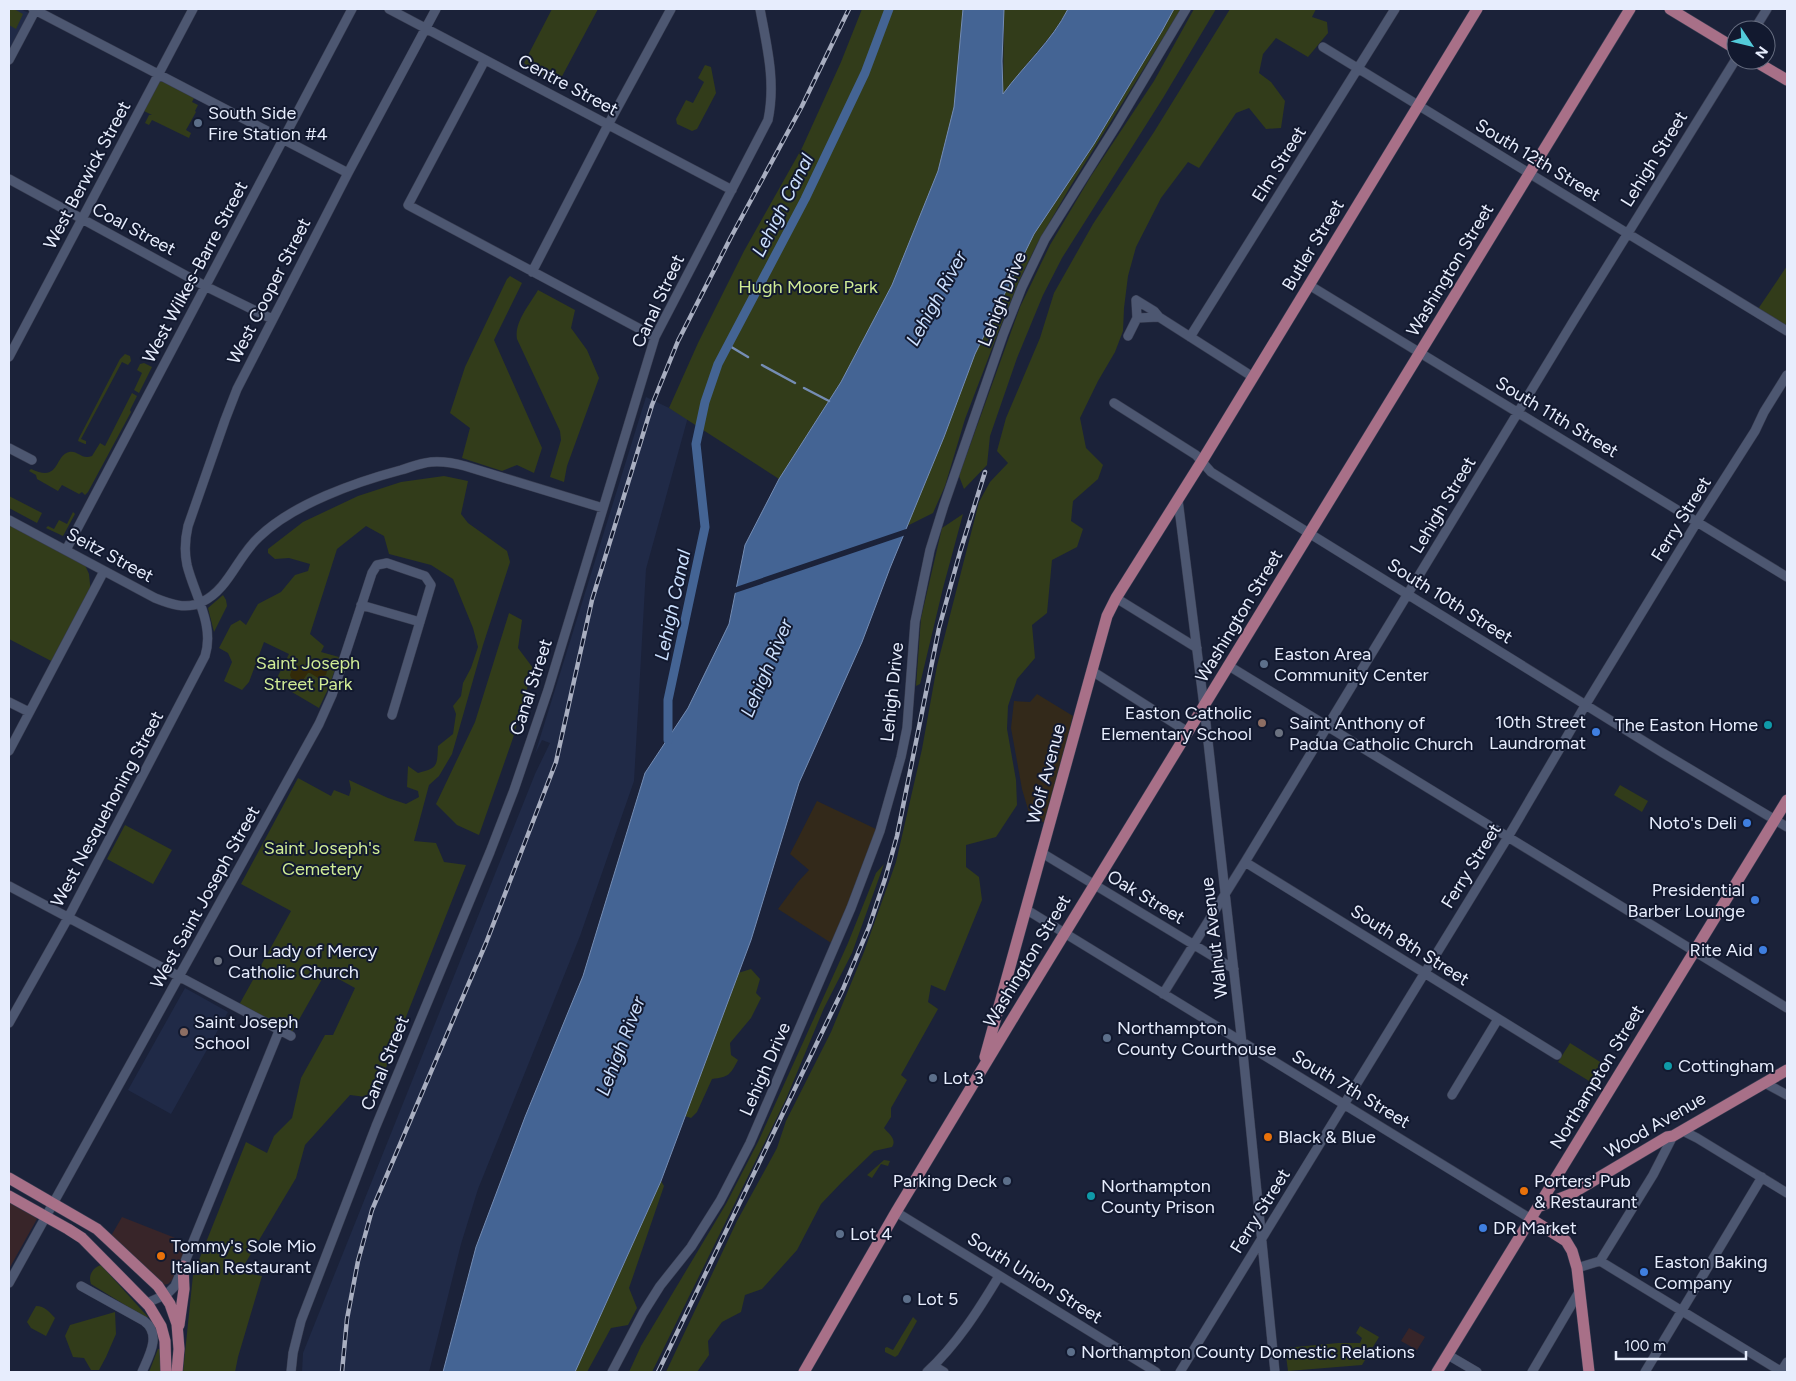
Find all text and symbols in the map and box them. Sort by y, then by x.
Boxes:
north arrow [1726,20,1776,70]
text: N [1751,43,1771,61]
street label: Centre Street [514,49,622,121]
street label: West Berwick Street [39,97,135,253]
place label: South Side Fire Station #4 [208,102,328,145]
street label: Lehigh Street [1616,107,1692,211]
street label: South 12th Street [1471,114,1605,206]
marker: South Side Fire Station #4 [192,117,204,129]
street label: Elm Street [1247,122,1311,206]
water label: Lehigh Canal [747,149,819,261]
street label: West Wilkes-Barre Street [138,177,252,367]
street label: Butler Street [1277,195,1349,295]
street label: Coal Street [88,198,180,260]
street label: Washington Street [1402,199,1498,340]
street label: West Cooper Street [223,214,315,368]
water label: Lehigh River [901,246,972,350]
street label: Lehigh Drive [973,248,1031,350]
street label: Canal Street [627,251,689,351]
park label: Hugh Moore Park [738,276,878,298]
street label: South 11th Street [1492,372,1623,462]
street label: Lehigh Street [1406,453,1481,557]
street label: Ferry Street [1646,472,1716,566]
street label: Seitz Street [63,523,158,587]
street label: Washington Street [1191,545,1287,686]
water label: Lehigh Canal [650,547,696,663]
street label: South 10th Street [1383,554,1517,648]
water label: Lehigh River [735,615,798,721]
street label: Canal Street [505,636,557,738]
street label: Lehigh Drive [876,641,908,743]
place label: Easton Area Community Center [1274,643,1429,686]
park label: Saint Joseph Street Park [256,652,360,695]
marker: Easton Area Community Center [1258,658,1270,670]
place label: Easton Catholic Elementary School [1101,702,1252,745]
street label: West Nesquehoning Street [46,707,168,911]
place label: 10th Street Laundromat [1489,711,1586,754]
place label: Saint Anthony of Padua Catholic Church [1289,712,1473,755]
place label: The Easton Home [1615,714,1758,736]
marker: Easton Catholic Elementary School [1256,717,1268,729]
marker: The Easton Home [1762,719,1774,731]
street label: Wolf Avenue [1022,721,1070,827]
marker: 10th Street Laundromat [1590,726,1602,738]
marker: Saint Anthony of Padua Catholic Church [1273,727,1285,739]
street label: West Saint Joseph Street [146,802,264,992]
place label: Noto's Deli [1649,812,1737,834]
marker: Noto's Deli [1741,817,1753,829]
street label: Ferry Street [1436,819,1506,913]
park label: Saint Joseph's Cemetery [264,837,380,880]
street label: Oak Street [1103,865,1189,929]
street label: Walnut Avenue [1196,876,1232,1000]
place label: Presidential Barber Lounge [1628,879,1745,922]
street label: Washington Street [979,890,1075,1031]
marker: Presidential Barber Lounge [1749,894,1761,906]
street label: South 8th Street [1347,900,1473,990]
place label: Rite Aid [1690,939,1753,961]
place label: Our Lady of Mercy Catholic Church [228,940,378,983]
marker: Rite Aid [1757,944,1769,956]
marker: Our Lady of Mercy Catholic Church [212,955,224,967]
water label: Lehigh River [591,993,650,1099]
street label: Northampton Street [1545,1001,1649,1153]
place label: Saint Joseph School [194,1011,298,1054]
street label: Canal Street [356,1012,414,1114]
place label: Northampton County Courthouse [1117,1017,1276,1060]
street label: Lehigh Drive [735,1019,795,1119]
marker: Saint Joseph School [178,1026,190,1038]
marker: Northampton County Courthouse [1101,1032,1113,1044]
street label: South 7th Street [1288,1045,1414,1133]
place label: Cottingham [1678,1055,1774,1077]
marker: Cottingham [1662,1060,1674,1072]
place label: Lot 3 [943,1067,984,1089]
marker: Lot 3 [927,1072,939,1084]
street label: Wood Avenue [1600,1087,1710,1163]
place label: Black & Blue [1278,1126,1376,1148]
marker: Black & Blue [1262,1131,1274,1143]
street label: Ferry Street [1225,1164,1295,1258]
place label: Parking Deck [893,1170,997,1192]
place label: Porters' Pub & Restaurant [1534,1170,1638,1213]
marker: Parking Deck [1001,1175,1013,1187]
place label: Northampton County Prison [1101,1175,1215,1218]
marker: Porters' Pub & Restaurant [1518,1185,1530,1197]
marker: Northampton County Prison [1085,1190,1097,1202]
place label: DR Market [1493,1217,1577,1239]
marker: DR Market [1477,1222,1489,1234]
place label: Lot 4 [850,1223,892,1245]
marker: Lot 4 [834,1228,846,1240]
street label: South Union Street [963,1228,1107,1329]
place label: Tommy's Sole Mio Italian Restaurant [171,1235,316,1278]
marker: Tommy's Sole Mio Italian Restaurant [155,1250,167,1262]
place label: Easton Baking Company [1654,1251,1768,1294]
marker: Easton Baking Company [1638,1266,1650,1278]
place label: Lot 5 [917,1288,958,1310]
marker: Lot 5 [901,1293,913,1305]
scale bar [1616,1328,1746,1360]
text: 100 m [1624,1337,1666,1355]
place label: Northampton County Domestic Relations [1081,1341,1415,1363]
marker: Northampton County Domestic Relations [1065,1346,1077,1358]

